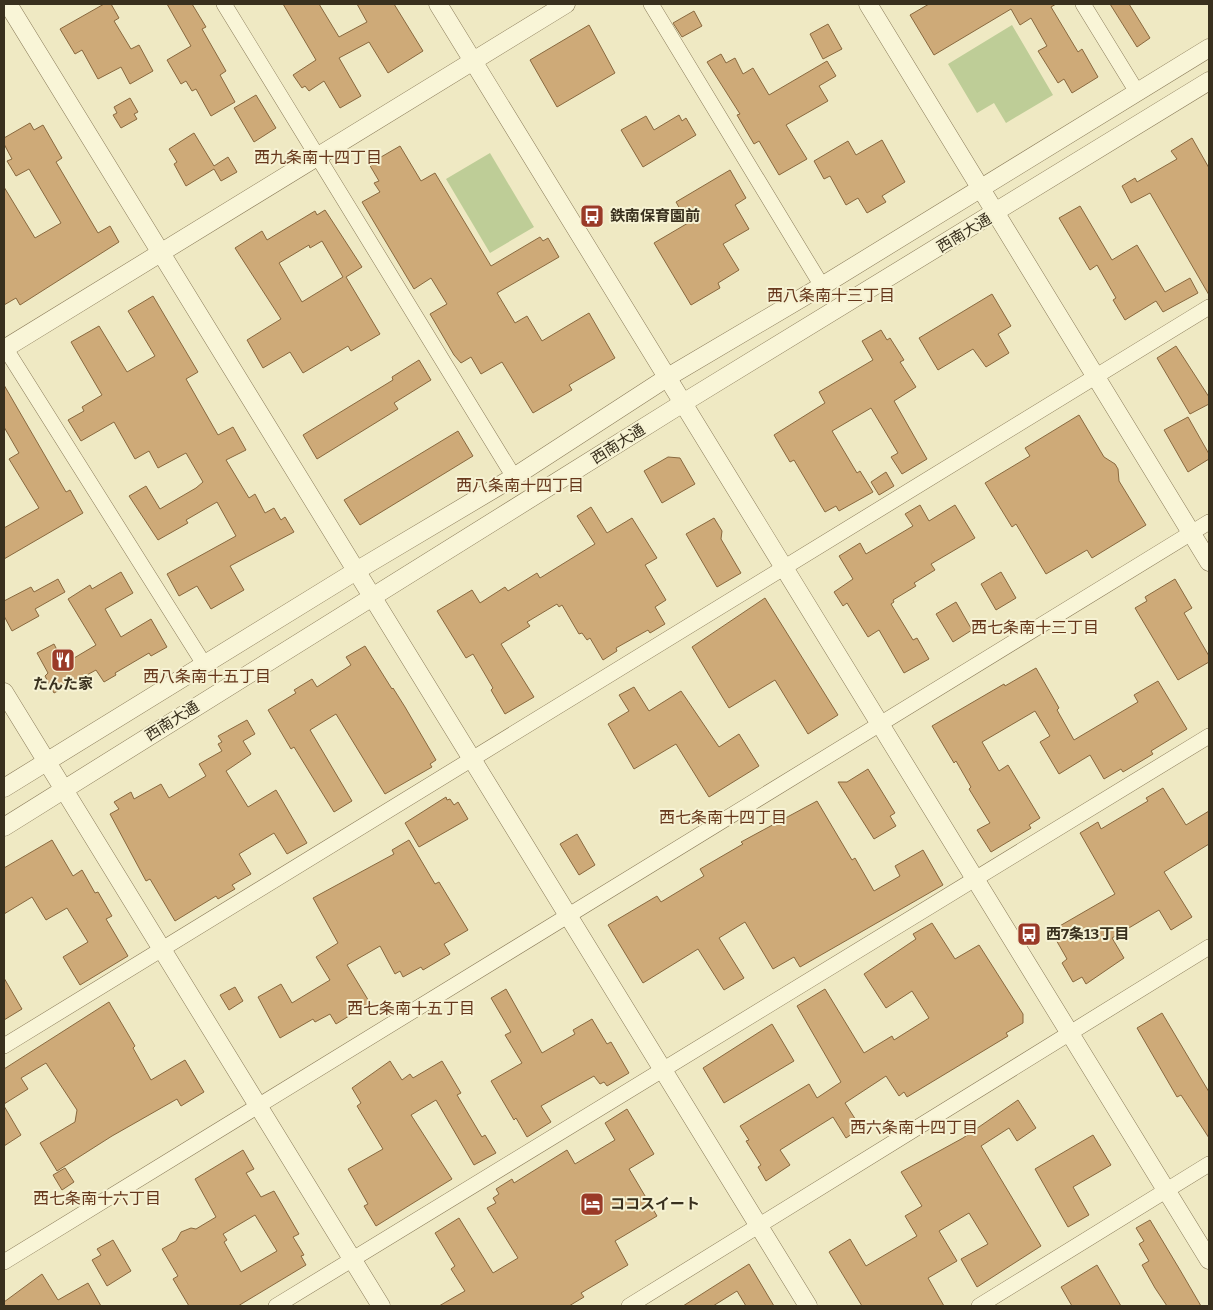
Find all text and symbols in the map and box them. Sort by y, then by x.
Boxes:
district label: 西九条南十四丁目 [254,148,382,167]
bus stop icon: 鉄南保育園前 [579,203,605,229]
place label: 鉄南保育園前 [610,207,700,225]
street label: 西南大通 [934,210,994,256]
district label: 西八条南十三丁目 [767,286,895,305]
street label: 西南大通 [588,420,648,468]
district label: 西八条南十四丁目 [456,476,584,495]
district label: 西七条南十三丁目 [971,618,1099,637]
restaurant icon: たんた家 [50,647,76,673]
district label: 西八条南十五丁目 [143,667,271,686]
place label: たんた家 [33,675,93,693]
street label: 西南大通 [142,697,202,745]
district label: 西七条南十四丁目 [659,808,787,827]
bus stop icon: 西7条13丁目 [1016,921,1042,947]
place label: 西7条13丁目 [1046,925,1129,943]
district label: 西七条南十五丁目 [347,999,475,1018]
district label: 西六条南十四丁目 [850,1118,978,1137]
district label: 西七条南十六丁目 [33,1189,161,1208]
hotel icon: ココスイート [579,1191,605,1217]
place label: ココスイート [610,1195,700,1213]

